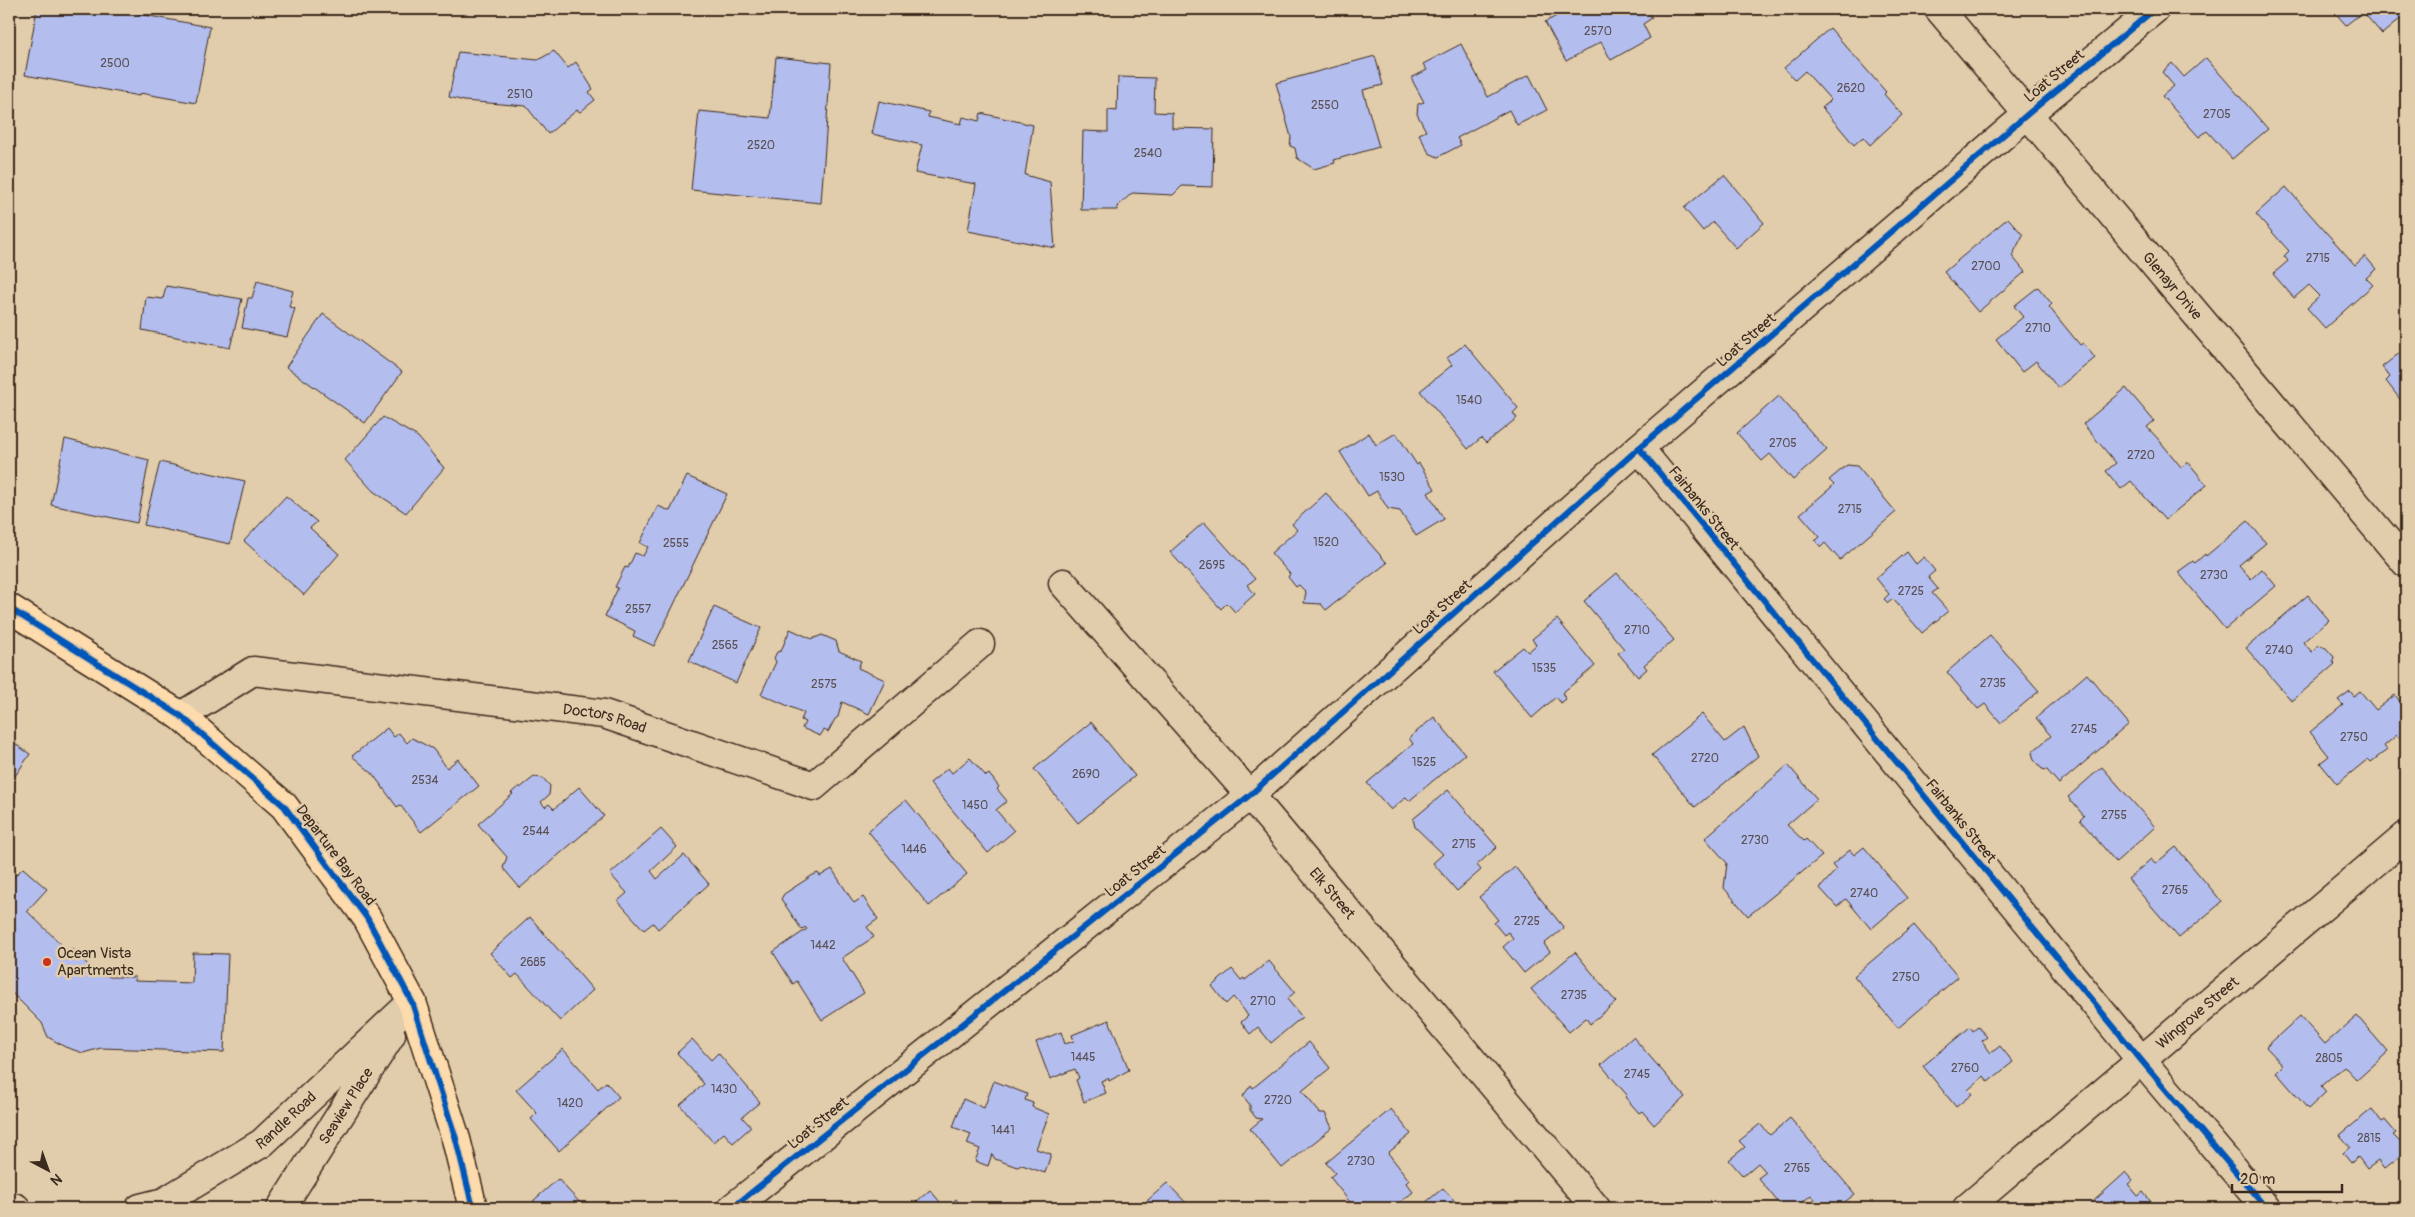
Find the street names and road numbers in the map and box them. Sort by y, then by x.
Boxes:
street label: Loat Street [2020,45,2089,107]
street label: Glenayr Drive [2138,248,2206,324]
street label: Loat Street [1713,309,1781,372]
street label: Fairbanks Street [1664,463,1744,555]
street label: Loat Street [1409,575,1477,639]
street label: Doctors Road [562,700,649,738]
street label: Fairbanks Street [1921,776,2001,868]
street label: Departure Bay Road [291,801,380,910]
street label: Loat Street [1101,840,1170,902]
street label: Elk Street [1305,864,1360,924]
street label: Wingrove Street [2152,972,2244,1054]
street label: Seaview Place [315,1064,378,1148]
street label: Randle Road [253,1088,321,1154]
street label: Loat Street [784,1092,853,1154]

